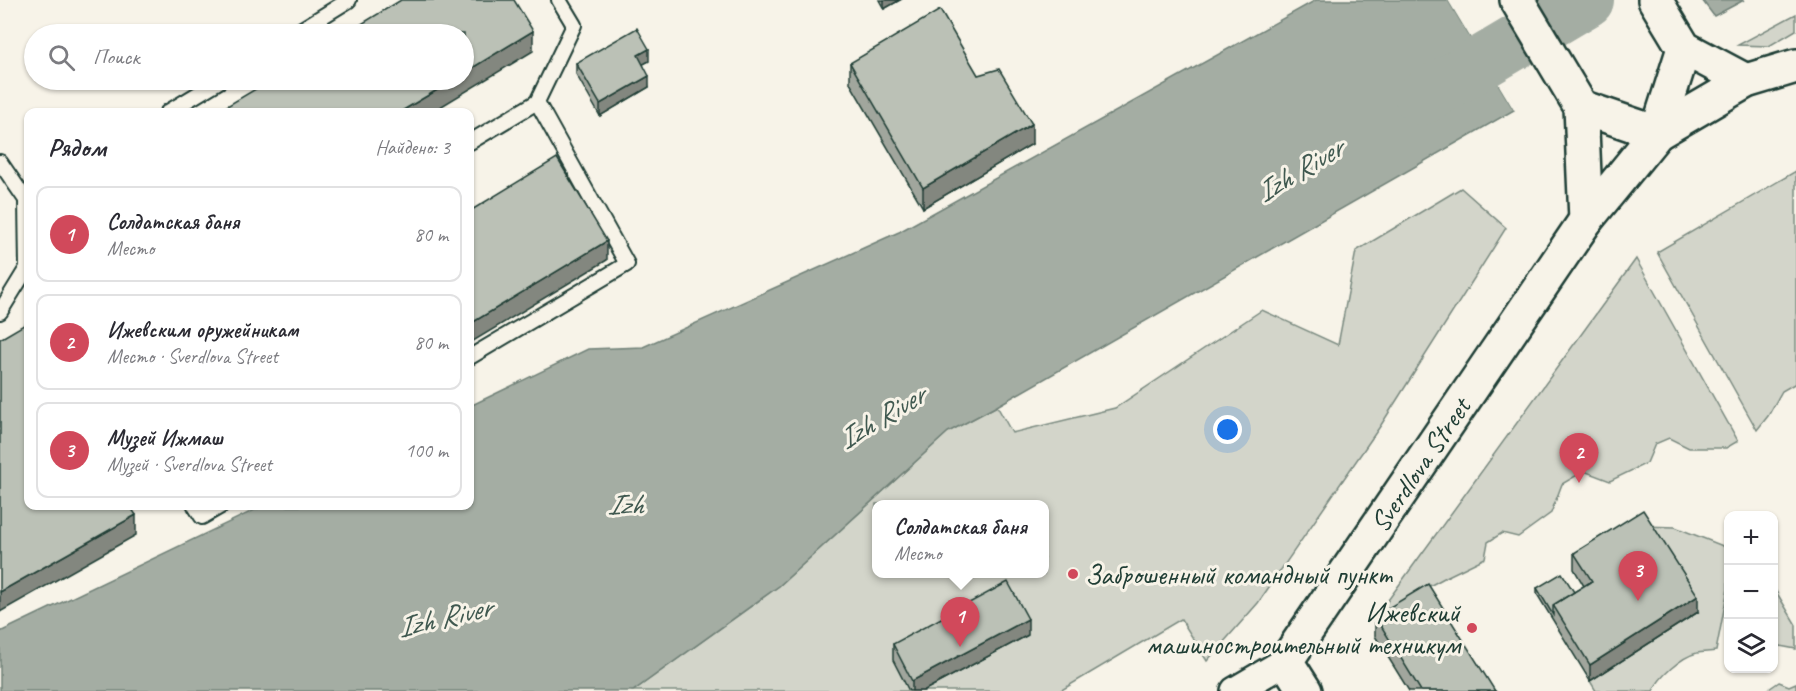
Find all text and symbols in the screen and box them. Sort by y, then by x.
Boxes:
search box [24,24,474,90]
icon: search [45,41,78,74]
text: Поиск [93,43,139,71]
water label: Izh River [1248,127,1354,211]
text: Рядом [48,131,106,164]
text: Найдено: 3 [375,135,450,160]
text: Солдатская баня [107,208,239,236]
text: 1 [65,222,74,247]
text: 80 m [414,222,448,247]
text: Место [107,236,154,261]
text: Ижевским оружейникам [107,316,298,344]
text: 2 [65,330,74,355]
text: 80 m [414,330,448,355]
text: Место · Sverdlova Street [107,344,278,369]
water label: Izh River [830,374,936,458]
street label: Sverdlova Street [1362,389,1479,539]
your location [1213,415,1242,444]
text: Музей Ижмаш [107,424,223,452]
pin: 2 [1560,434,1598,483]
text: 3 [65,438,74,463]
text: 100 m [405,438,448,463]
text: Музей · Sverdlova Street [107,452,272,477]
water label: Izh [607,485,645,523]
popup [872,500,1049,578]
map controls [1724,511,1778,673]
button: + [1724,511,1778,565]
text: Солдатская баня [894,513,1027,541]
text: Место [894,541,942,566]
pin: 3 [1618,552,1658,601]
place label: Заброшенный командный пункт [1085,557,1393,592]
button: − [1724,565,1778,619]
marker: Заброшенный командный пункт [1066,567,1080,581]
water label: Izh River [393,587,500,646]
place label: Ижевский машиностроительный техникум [1146,595,1463,662]
pin: 1 [940,598,980,647]
button: layers [1724,619,1778,673]
marker: Ижевский машиностроительный техникум [1465,621,1479,635]

